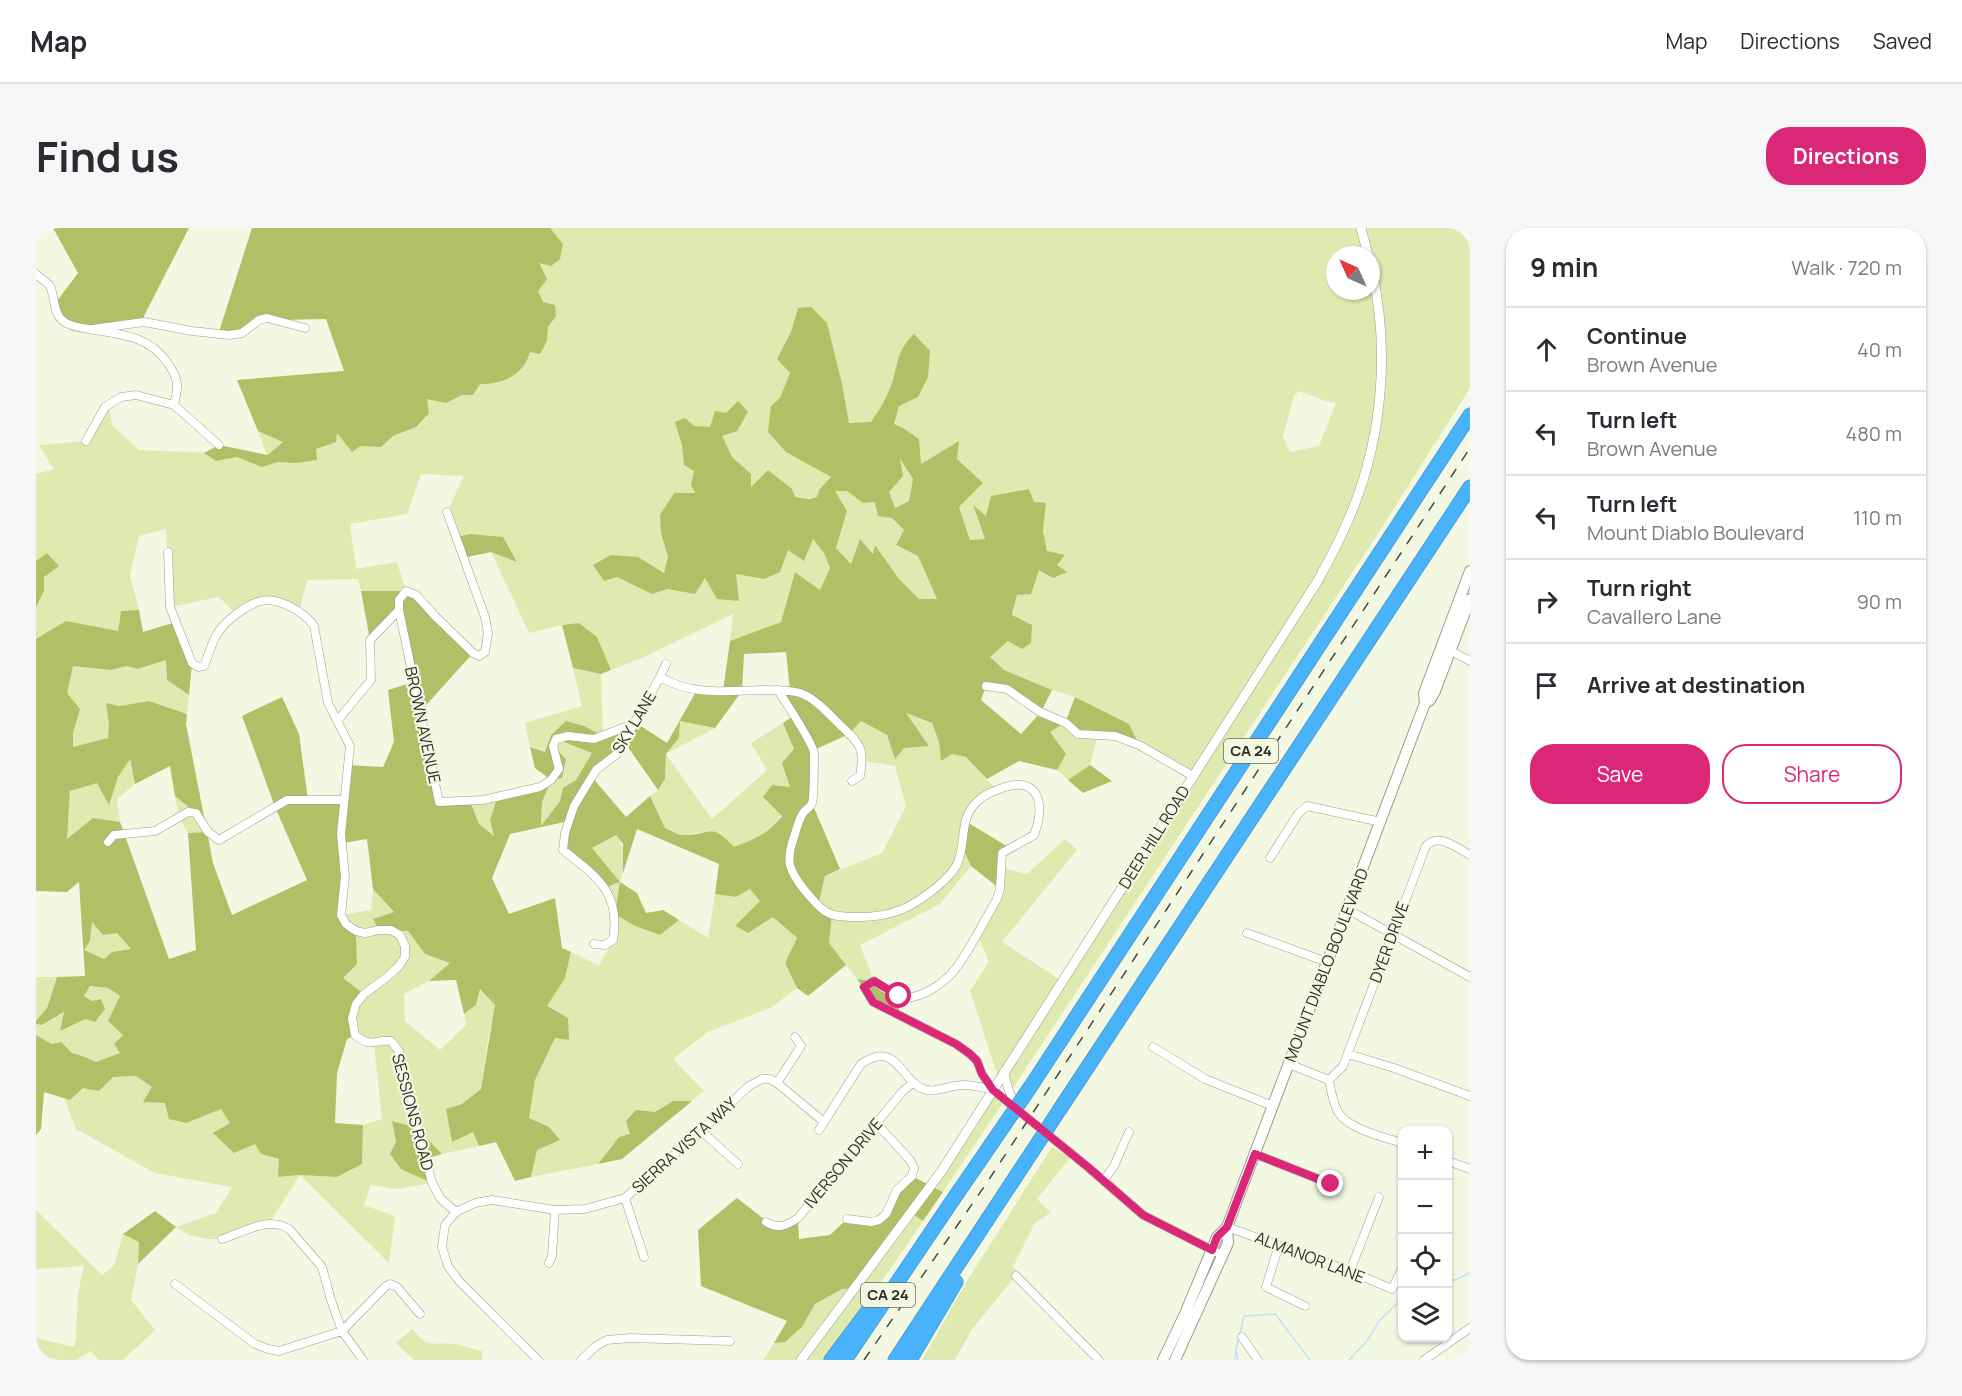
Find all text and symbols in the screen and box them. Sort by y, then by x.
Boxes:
text: Map [30,22,87,60]
text: Map [1666,27,1707,55]
text: Directions [1740,27,1840,55]
text: Saved [1873,27,1932,55]
text: Find us [36,127,179,185]
button: Directions [1766,127,1926,185]
north arrow [1326,246,1380,300]
text: 9 min [1530,249,1598,285]
text: Walk · 720 m [1791,254,1902,281]
text: Continue [1587,321,1687,351]
icon: ahead [1530,333,1563,366]
text: 40 m [1857,336,1902,363]
text: Brown Avenue [1587,351,1717,378]
text: Turn left [1587,405,1677,435]
icon: left [1530,417,1563,450]
text: 480 m [1845,420,1902,447]
text: Brown Avenue [1587,435,1717,462]
text: Turn left [1587,489,1677,519]
icon: left [1530,501,1563,534]
text: 110 m [1853,504,1902,531]
text: Mount Diablo Boulevard [1587,519,1804,546]
text: Turn right [1587,573,1692,603]
icon: right [1530,585,1563,618]
text: 90 m [1856,588,1902,615]
text: Cavallero Lane [1587,603,1721,630]
street label: BROWN AVENUE [400,664,446,786]
icon: arrive [1530,669,1563,702]
text: Arrive at destination [1587,670,1805,700]
street label: SKY LANE [607,687,661,757]
road number: CA 24 [1224,739,1278,763]
button: Save [1530,744,1710,804]
button: Share [1722,744,1902,804]
street label: DEER HILL ROAD [1113,781,1195,893]
street label: MOUNT DIABLO BOULEVARD [1279,865,1373,1065]
street label: DYER DRIVE [1364,898,1414,986]
route start [885,982,911,1008]
street label: SESSIONS ROAD [387,1051,439,1173]
street label: SIERRA VISTA WAY [627,1092,741,1198]
street label: IVERSON DRIVE [799,1113,887,1213]
map controls [1398,1126,1452,1342]
button: + [1398,1126,1452,1180]
route end [1317,1170,1343,1196]
button: − [1398,1180,1452,1234]
street label: ALMANOR LANE [1252,1226,1368,1288]
button: locate [1398,1234,1452,1288]
road number: CA 24 [861,1283,915,1307]
button: layers [1398,1288,1452,1342]

